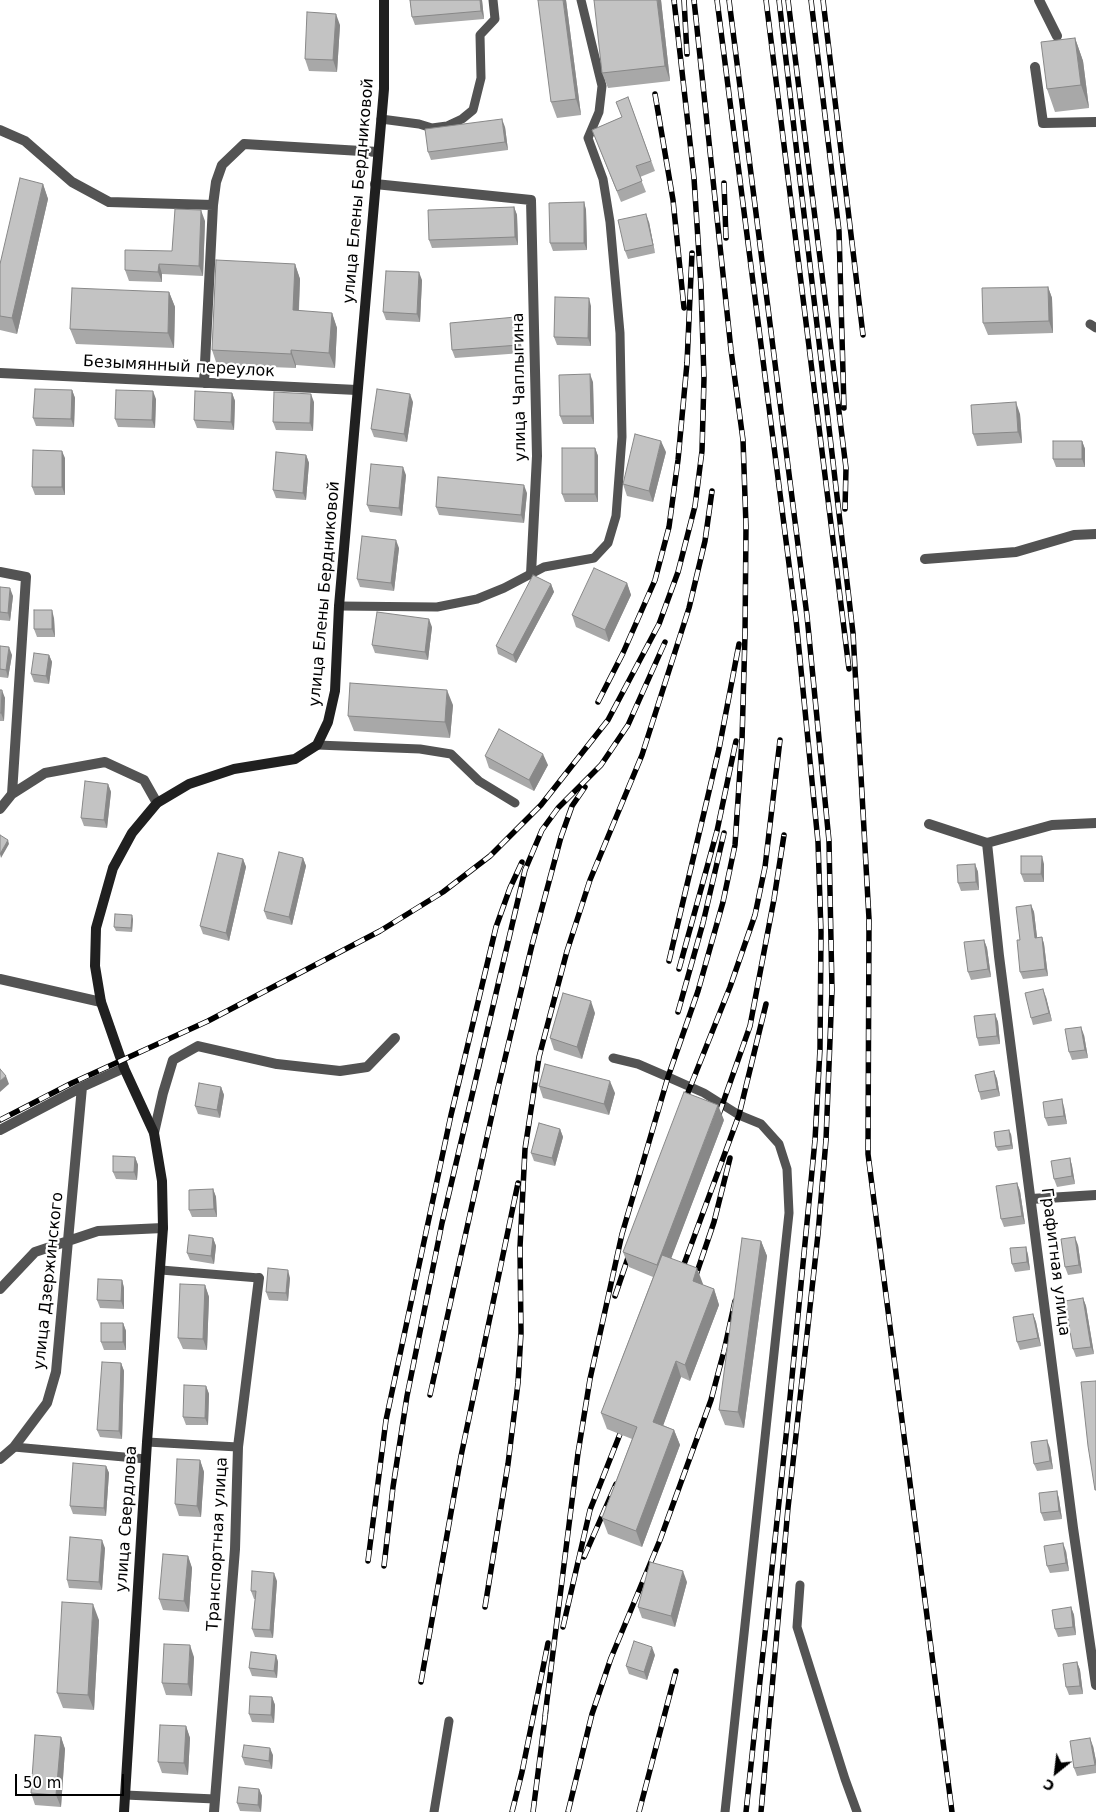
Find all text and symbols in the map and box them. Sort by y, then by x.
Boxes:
street label: улица Елены Бердниковой [340,77,378,305]
street label: улица Чаплыгина [509,312,531,462]
street label: Безымянный переулок [83,352,275,382]
street label: улица Елены Бердниковой [306,480,344,708]
street label: Графитная улица [1036,1187,1074,1337]
street label: улица Дзержинского [30,1191,68,1371]
street label: улица Свердлова [112,1445,142,1593]
street label: Транспортная улица [204,1456,232,1632]
north arrow [1031,1747,1081,1797]
scale bar [18,1764,126,1796]
text: 50 m [23,1774,61,1792]
text: С [1040,1776,1057,1795]

